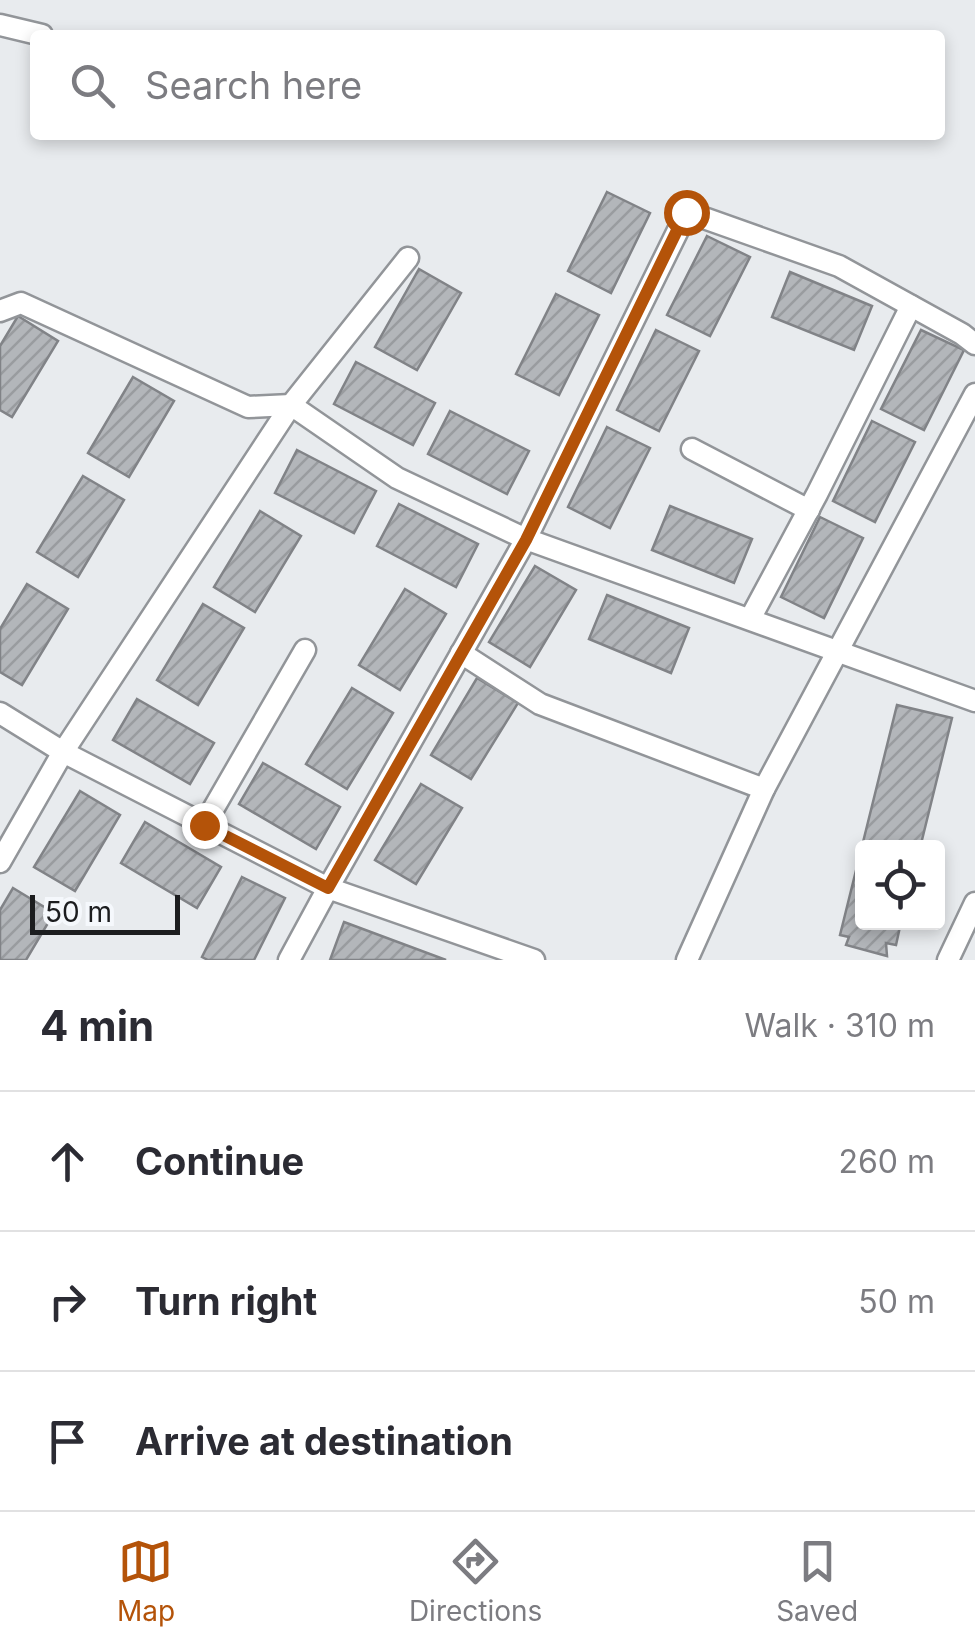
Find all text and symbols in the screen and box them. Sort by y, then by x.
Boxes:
search box [30,30,945,140]
icon: search [65,58,120,113]
text: Search here [145,62,362,108]
route start [664,190,710,236]
route end [182,803,228,849]
map controls [855,840,945,930]
button: locate [855,840,945,930]
scale bar [30,890,180,934]
text: 50 m [45,895,112,929]
text: 4 min [40,1000,154,1051]
text: Walk · 310 m [745,1006,935,1045]
icon: ahead [40,1134,95,1189]
text: Continue [135,1138,304,1184]
text: 260 m [838,1142,935,1181]
icon: right [40,1274,95,1329]
text: Turn right [135,1278,317,1324]
text: 50 m [858,1282,935,1321]
icon: arrive [40,1414,95,1469]
text: Arrive at destination [135,1418,513,1464]
tab: Map [117,1534,175,1628]
tab: Directions [409,1534,542,1628]
tab: Saved [776,1534,858,1628]

